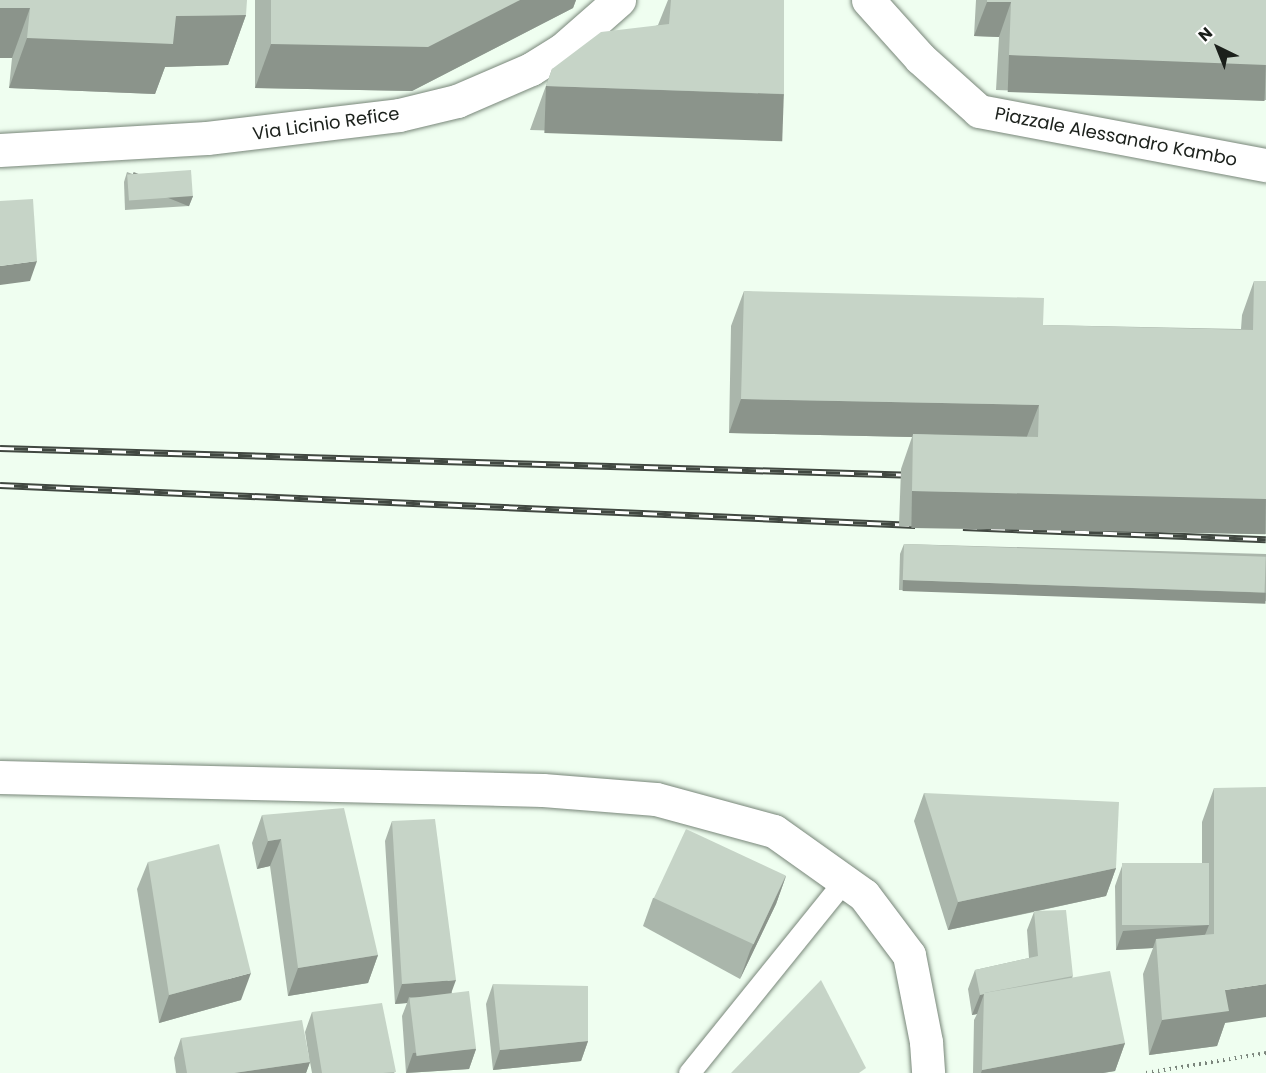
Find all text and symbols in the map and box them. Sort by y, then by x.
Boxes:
north arrow [1188,18,1248,78]
text: N [1193,22,1218,47]
street label: Via Licinio Refice [251,103,401,145]
street label: Piazzale Alessandro Kambo [993,103,1239,171]

